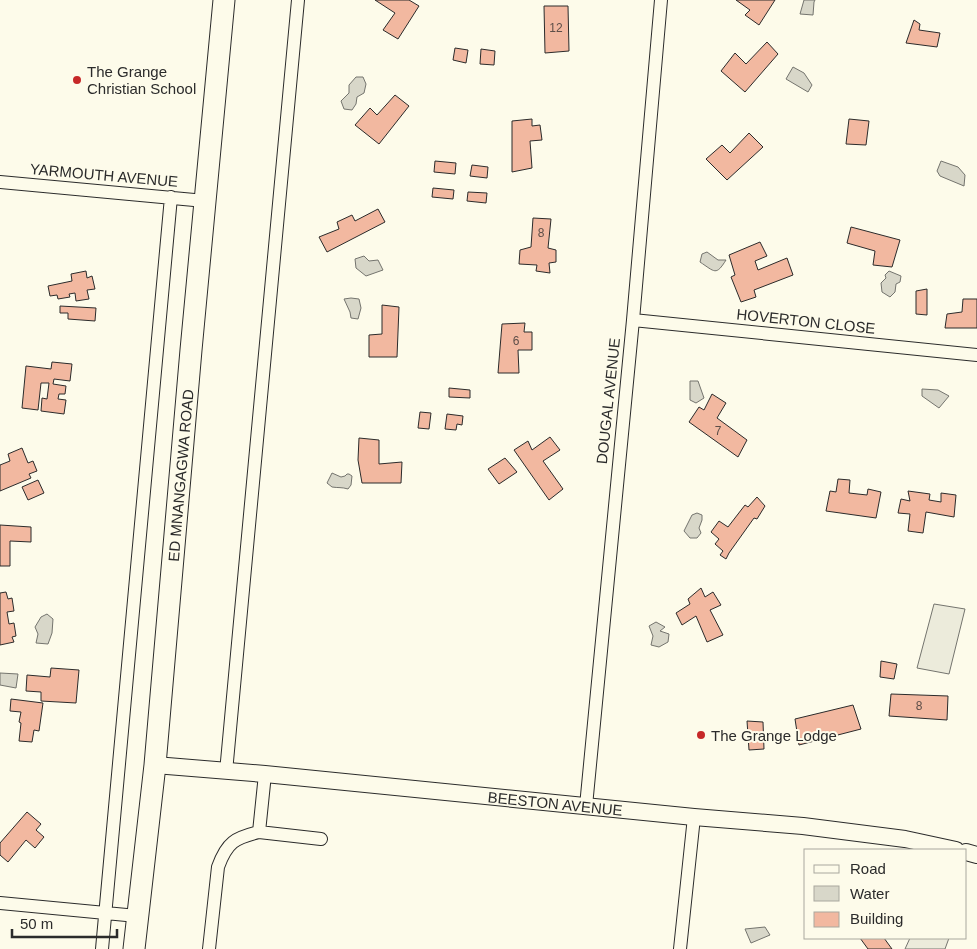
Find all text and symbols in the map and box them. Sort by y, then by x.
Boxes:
house number: 12 [549,21,563,35]
place label: The Grange Christian School [87,63,196,97]
marker: The Grange Christian School [71,74,83,86]
street label: YARMOUTH AVENUE [29,160,179,190]
house number: 8 [538,226,545,240]
street label: HOVERTON CLOSE [736,305,876,337]
house number: 6 [513,334,520,348]
street label: DOUGAL AVENUE [593,337,623,465]
street label: ED MNANGAGWA ROAD [164,388,196,562]
house number: 7 [715,424,722,438]
house number: 8 [916,699,923,713]
place label: The Grange Lodge [711,727,837,744]
marker: The Grange Lodge [695,729,707,741]
street label: BEESTON AVENUE [487,788,623,818]
legend [804,849,967,939]
text: Road [850,860,886,877]
text: Water [850,885,889,902]
scale bar [12,906,118,938]
text: Building [850,910,903,927]
text: 50 m [20,915,53,932]

